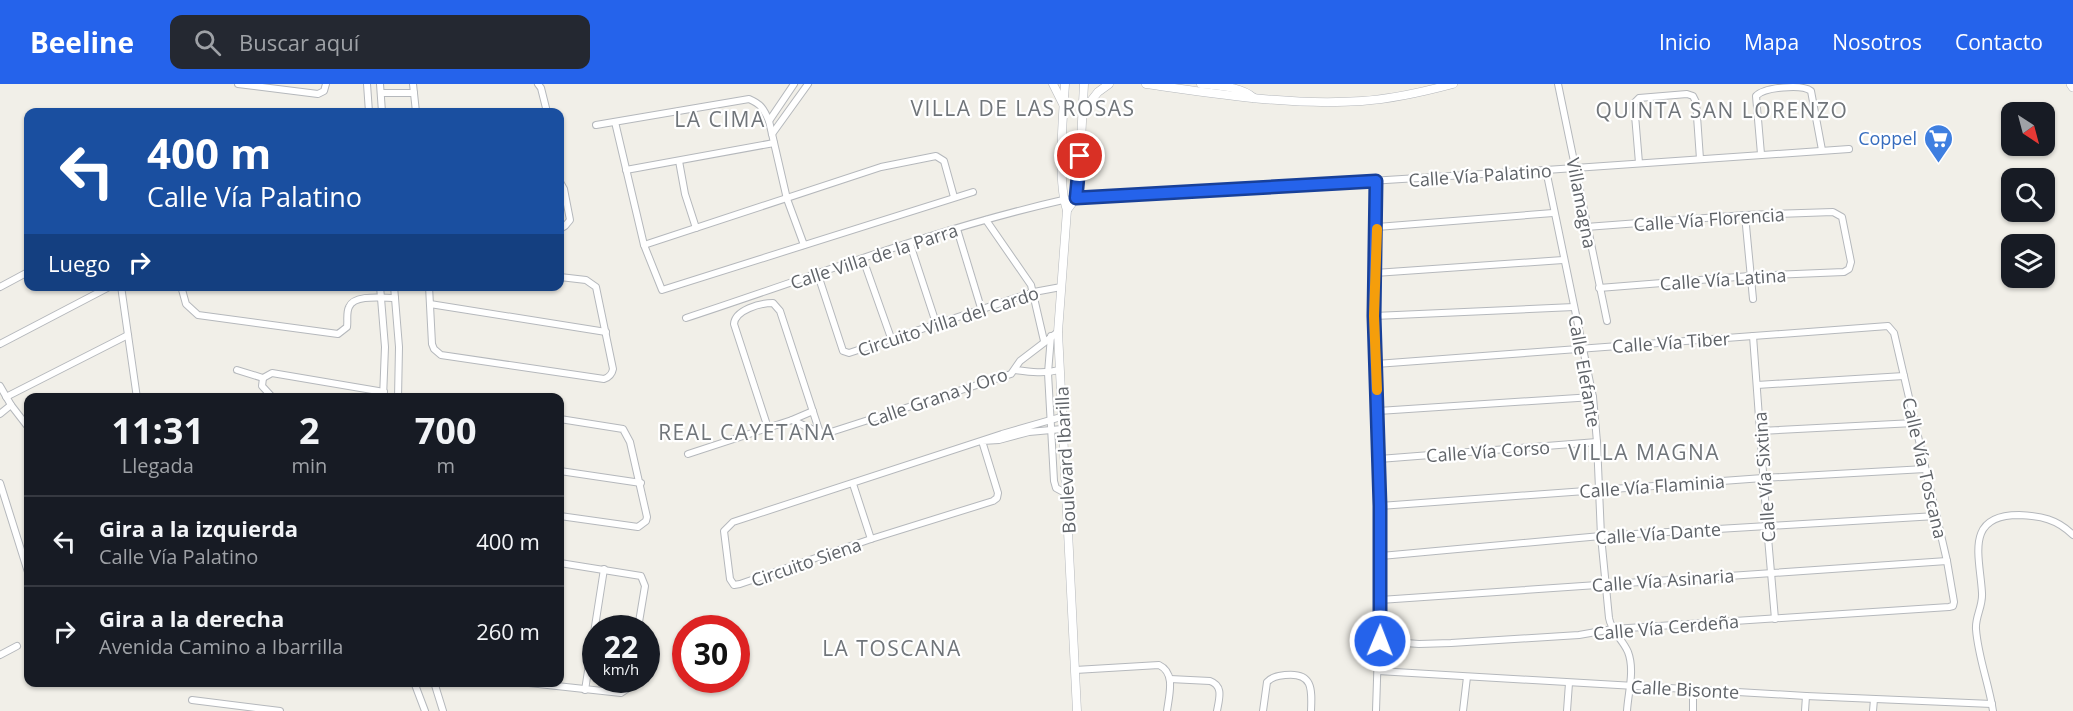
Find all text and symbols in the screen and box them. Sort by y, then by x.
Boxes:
search box [170,15,590,69]
text: Beeline [30,23,134,61]
icon: search [191,26,224,59]
text: Buscar aquí [239,27,359,57]
text: Inicio [1659,28,1711,56]
text: Mapa [1744,28,1799,56]
text: Nosotros [1832,28,1922,56]
text: Contacto [1955,28,2043,56]
district label: VILLA DE LAS ROSAS [910,94,1136,122]
district label: QUINTA SAN LORENZO [1596,96,1848,124]
north arrow [2001,102,2055,156]
map controls [2001,102,2055,288]
district label: LA CIMA [674,105,766,133]
supermarket icon: Coppel [1922,122,1954,164]
text: 400 m [147,124,271,181]
place label: Coppel [1858,126,1917,150]
pin [1054,130,1105,181]
icon: left [48,132,126,210]
icon: arrive [1063,139,1096,172]
street label: Villamagna [1561,156,1603,250]
street label: Calle Vía Palatino [1408,158,1552,192]
button: search [2001,168,2055,222]
text: Calle Vía Palatino [147,178,362,215]
street label: Calle Vía Florencia [1633,202,1785,236]
street label: Calle Villa de la Parra [787,218,961,294]
button: layers [2001,234,2055,288]
icon: right [123,246,156,279]
text: Luego [48,248,111,278]
street label: Calle Vía Latina [1659,263,1787,295]
street label: Circuito Villa del Cardo [854,280,1042,362]
street label: Calle Elefante [1563,313,1607,429]
street label: Calle Vía Tiber [1611,326,1731,358]
street label: Calle Grana y Oro [863,362,1011,432]
street label: Boulevard Ibarilla [1049,386,1081,534]
street label: Calle Vía Toscana [1897,395,1953,541]
text: 11:31 [111,406,204,455]
text: 2 [299,406,320,455]
text: 700 [415,406,477,455]
street label: Calle Vía Sixtina [1747,411,1781,543]
district label: REAL CAYETANA [658,418,836,446]
street label: Calle Vía Corso [1425,435,1551,467]
district label: VILLA MAGNA [1568,438,1720,466]
text: Llegada [122,452,194,479]
text: min [291,452,327,479]
text: m [436,452,455,479]
street label: Calle Vía Flaminia [1578,469,1726,503]
text: Gira a la izquierda [99,513,298,543]
street label: Calle Vía Dante [1594,517,1722,549]
icon: left [48,525,81,558]
text: 400 m [476,526,540,556]
street label: Circuito Siena [748,532,864,592]
text: Calle Vía Palatino [99,543,258,570]
street label: Calle Vía Asinaria [1591,563,1735,597]
text: Gira a la derecha [99,603,284,633]
position arrow [1348,609,1412,673]
street label: Calle Vía Cerdeña [1592,609,1740,645]
icon: right [48,615,81,648]
speed limit sign: 30 [672,615,750,693]
text: 260 m [476,616,540,646]
text: 22 [604,626,638,667]
text: Avenida Camino a Ibarrilla [99,633,343,660]
district label: LA TOSCANA [822,634,962,662]
text: km/h [603,659,639,679]
street label: Calle Bisonte [1630,674,1740,704]

